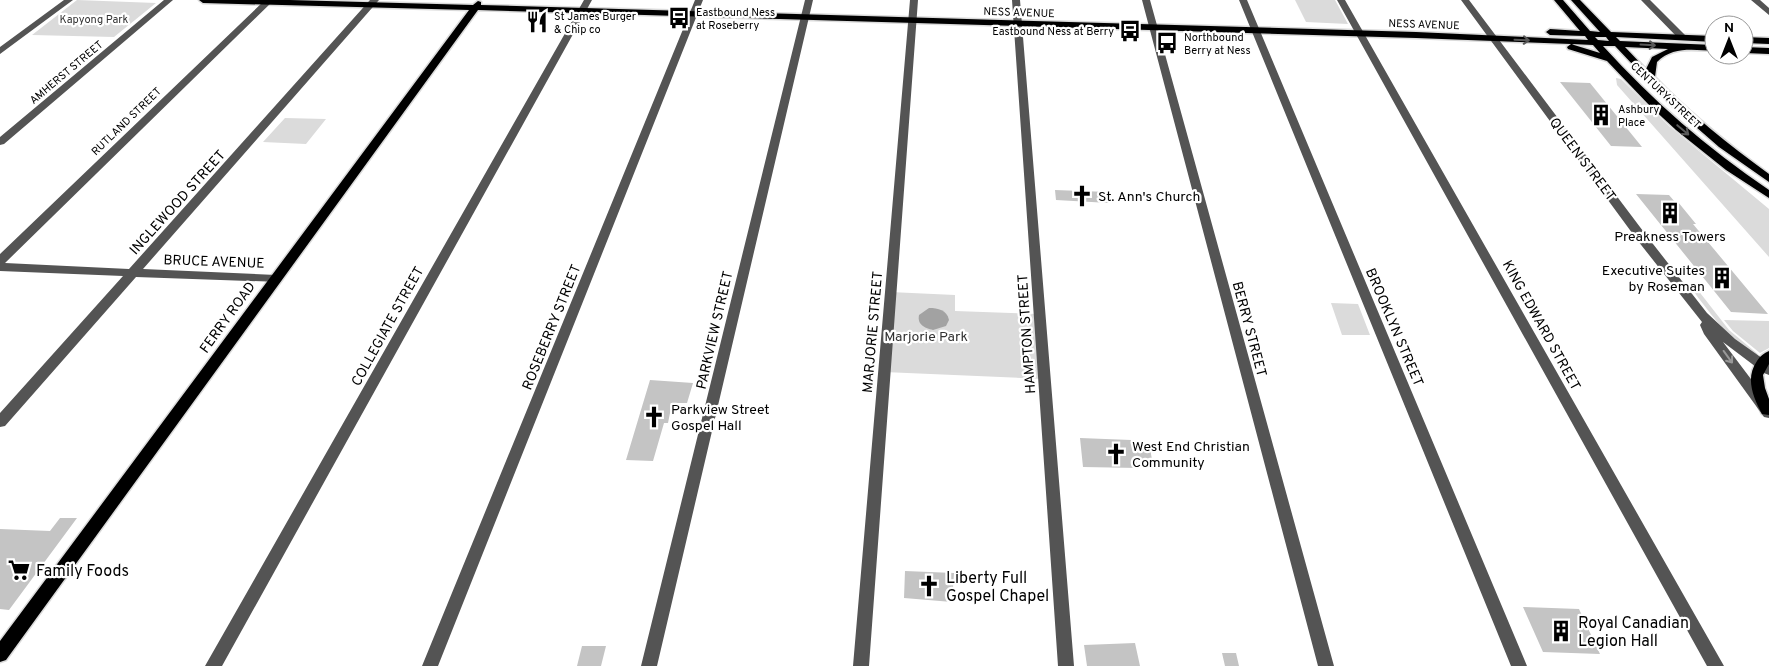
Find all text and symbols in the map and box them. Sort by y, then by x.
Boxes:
bus stop icon: Eastbound Ness at Roseberry [666,5,692,31]
street label: NESS AVENUE [983,5,1055,21]
place label: Eastbound Ness at Roseberry [696,6,775,33]
restaurant icon: St James Burger & Chip co [524,9,550,35]
place label: St James Burger & Chip co [554,10,637,37]
park label: Kapyong Park [60,13,129,27]
north arrow [1704,15,1754,65]
street label: NESS AVENUE [1388,17,1460,33]
bus stop icon: Eastbound Ness at Berry [1117,18,1143,44]
text: N [1724,20,1734,37]
place label: Eastbound Ness at Berry [992,25,1114,39]
bus stop icon: Northbound Berry at Ness [1154,30,1180,56]
place label: Northbound Berry at Ness [1184,31,1251,58]
one-way arrow [1513,35,1529,44]
street label: AMHERST STREET [27,38,106,108]
one-way arrow [1639,41,1655,50]
street label: CENTURY STREET [1627,60,1703,132]
street label: RUTLAND STREET [89,85,165,159]
building icon: Ashbury Place [1588,102,1614,128]
place label: Ashbury Place [1618,103,1660,130]
street label: QUEEN STREET [1545,115,1619,205]
one-way arrow [1676,125,1689,136]
street label: INGLEWOOD STREET [127,147,230,259]
church icon: St. Ann's Church [1069,183,1095,209]
place label: St. Ann's Church [1098,189,1200,206]
building icon: Preakness Towers [1657,200,1683,226]
place label: Preakness Towers [1614,229,1726,246]
street label: BRUCE AVENUE [163,252,265,273]
street label: KING EDWARD STREET [1498,258,1584,394]
street label: ROSEBERRY STREET [519,262,585,393]
place label: Executive Suites by Roseman [1602,263,1705,296]
street label: COLLEGIATE STREET [348,264,428,389]
building icon: Executive Suites by Roseman [1709,265,1735,291]
street label: BROOKLYN STREET [1361,266,1426,389]
street label: PARKVIEW STREET [694,270,737,391]
street label: MARJORIE STREET [860,271,887,394]
street label: HAMPTON STREET [1015,274,1040,394]
street label: FERRY ROAD [197,279,260,357]
street label: BERRY STREET [1228,280,1269,379]
park label: Marjorie Park [884,329,968,346]
one-way arrow [1723,350,1733,364]
place label: Parkview Street Gospel Hall [671,402,770,435]
church icon: Parkview Street Gospel Hall [641,404,667,430]
place label: West End Christian Community [1132,439,1250,472]
church icon: West End Christian Community [1103,441,1129,467]
supermarket icon: Family Foods [6,557,32,583]
place label: Family Foods [36,562,129,582]
place label: Liberty Full Gospel Chapel [946,569,1049,607]
church icon: Liberty Full Gospel Chapel [916,573,942,599]
place label: Royal Canadian Legion Hall [1578,614,1689,652]
building icon: Royal Canadian Legion Hall [1548,618,1574,644]

